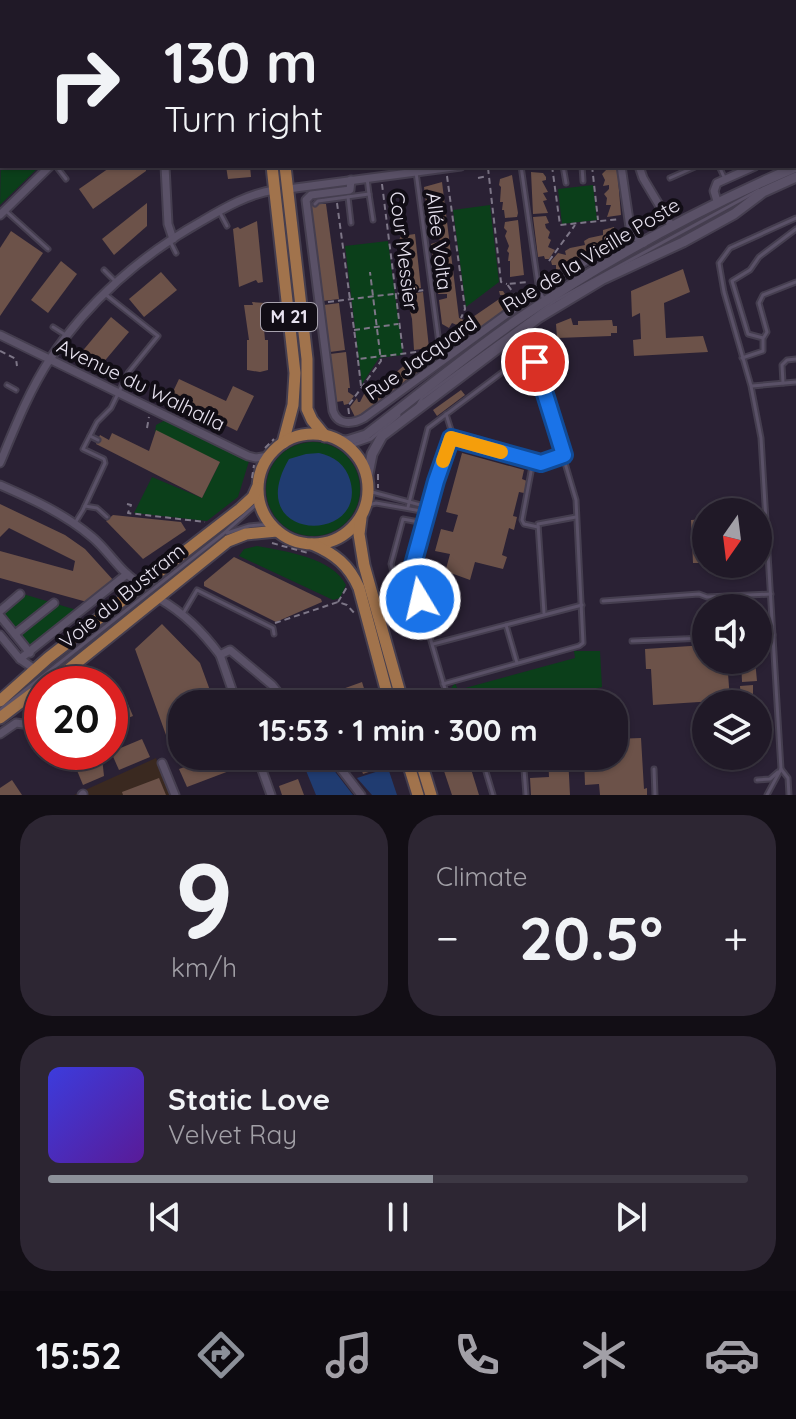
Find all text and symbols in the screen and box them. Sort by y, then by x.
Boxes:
text: 130 m [164,27,318,97]
icon: right [32,32,136,136]
text: Turn right [164,96,323,141]
street label: Cour Messier [385,190,424,312]
street label: Allée Volta [421,191,458,291]
street label: Rue de la Vieille Poste [498,192,684,317]
road number: M 21 [261,303,317,331]
street label: Rue Jacquard [360,310,481,405]
pin [501,328,569,396]
street label: Avenue du Walhalla [53,333,229,436]
icon: arrive [513,340,557,384]
north arrow [692,498,772,578]
map controls [692,498,772,770]
street label: Voie du Bustram [54,538,189,654]
position arrow [378,557,462,641]
button: sound [692,594,772,674]
speed limit sign: 20 [24,666,128,770]
button: layers [692,690,772,770]
text: 15:53 · 1 min · 300 m [258,711,538,749]
text: 9 [174,834,234,964]
text: Climate [436,860,527,893]
text: 20.5° [519,900,663,975]
text: − [436,910,459,965]
text: + [723,910,748,965]
text: km/h [171,951,237,984]
text: Static Love [168,1080,330,1118]
text: Velvet Ray [168,1118,297,1151]
icon: previous [143,1195,187,1239]
icon: pause [376,1195,420,1239]
icon: next [609,1195,653,1239]
icon: directions [193,1327,249,1383]
icon: music [321,1327,377,1383]
icon: phone [449,1327,505,1383]
icon: climate [576,1327,632,1383]
icon: car [704,1327,760,1383]
text: 15:52 [36,1333,122,1378]

